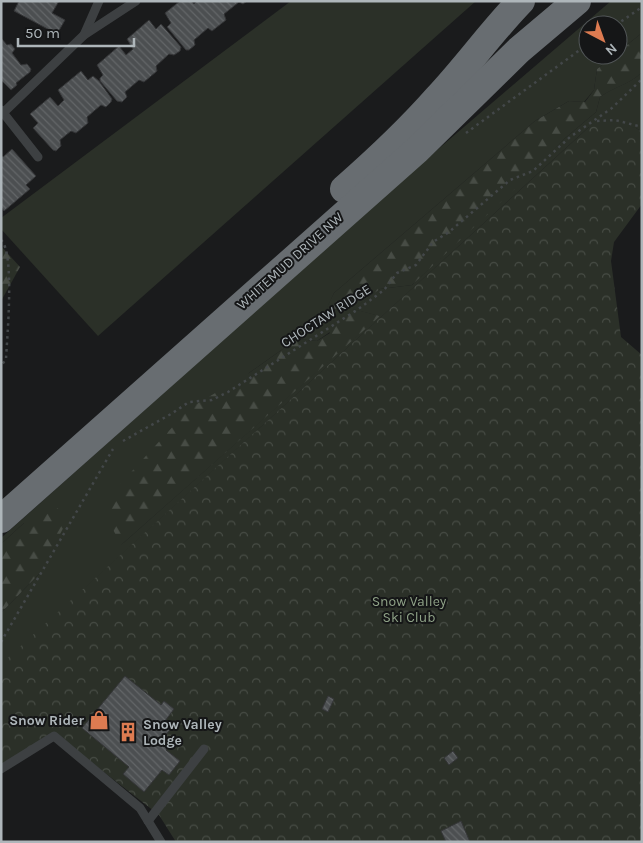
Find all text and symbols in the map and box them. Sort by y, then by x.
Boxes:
scale bar [18,15,134,47]
north arrow [578,15,628,65]
text: 50 m [25,24,60,42]
text: N [602,40,621,59]
street label: WHITEMUD DRIVE NW [233,208,347,313]
street label: CHOCTAW RIDGE [278,281,374,351]
park label: Snow Valley Ski Club [372,593,447,626]
shop icon: Snow Rider [88,709,110,731]
place label: Snow Rider [9,712,84,729]
place label: Snow Valley Lodge [143,716,222,749]
building icon: Snow Valley Lodge [117,721,139,743]

